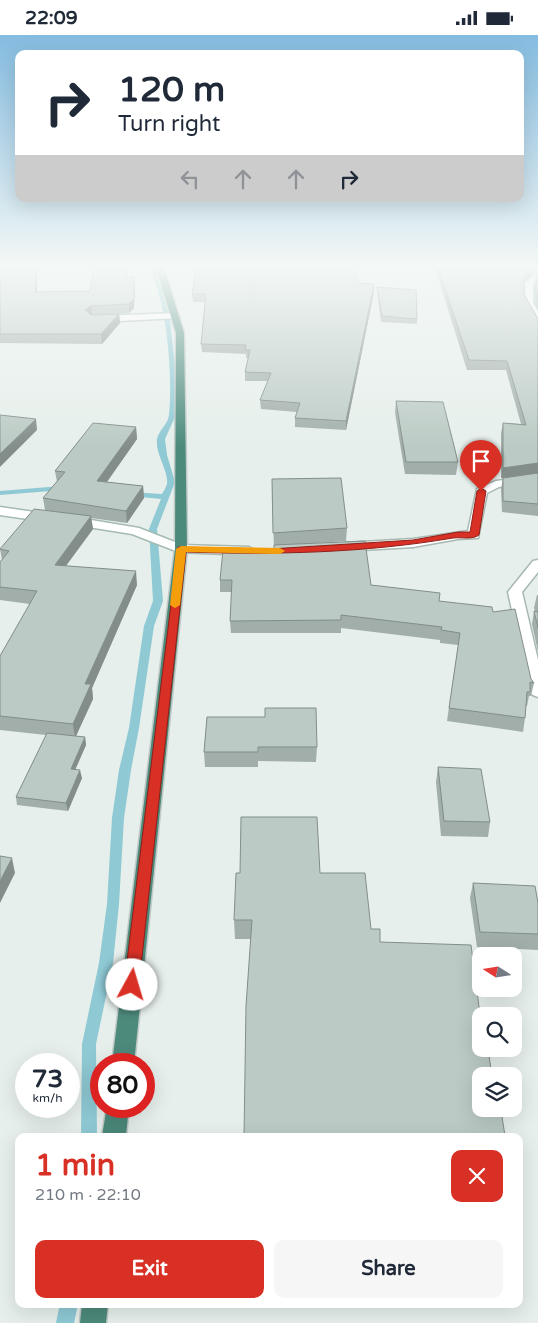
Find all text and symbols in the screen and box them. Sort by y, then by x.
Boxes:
text: 22:09 [25,7,78,29]
text: 120 m [118,69,225,111]
icon: right [35,70,100,135]
text: Turn right [118,111,220,137]
icon: left [176,165,204,193]
icon: ahead [229,165,257,193]
icon: ahead [282,165,310,193]
icon: right [335,165,363,193]
pin [460,440,502,491]
icon: arrive [467,447,495,475]
north arrow [472,947,522,997]
map controls [472,947,522,1117]
position arrow [105,958,157,1010]
button: search [472,1007,522,1057]
speed limit sign: 80 [90,1053,155,1118]
text: 73 [32,1064,63,1094]
button: layers [472,1067,522,1117]
text: km/h [32,1091,63,1105]
text: 1 min [35,1147,115,1184]
button: close [451,1150,503,1202]
text: 210 m · 22:10 [35,1185,141,1205]
button: Exit [35,1240,264,1298]
button: Share [274,1240,503,1298]

